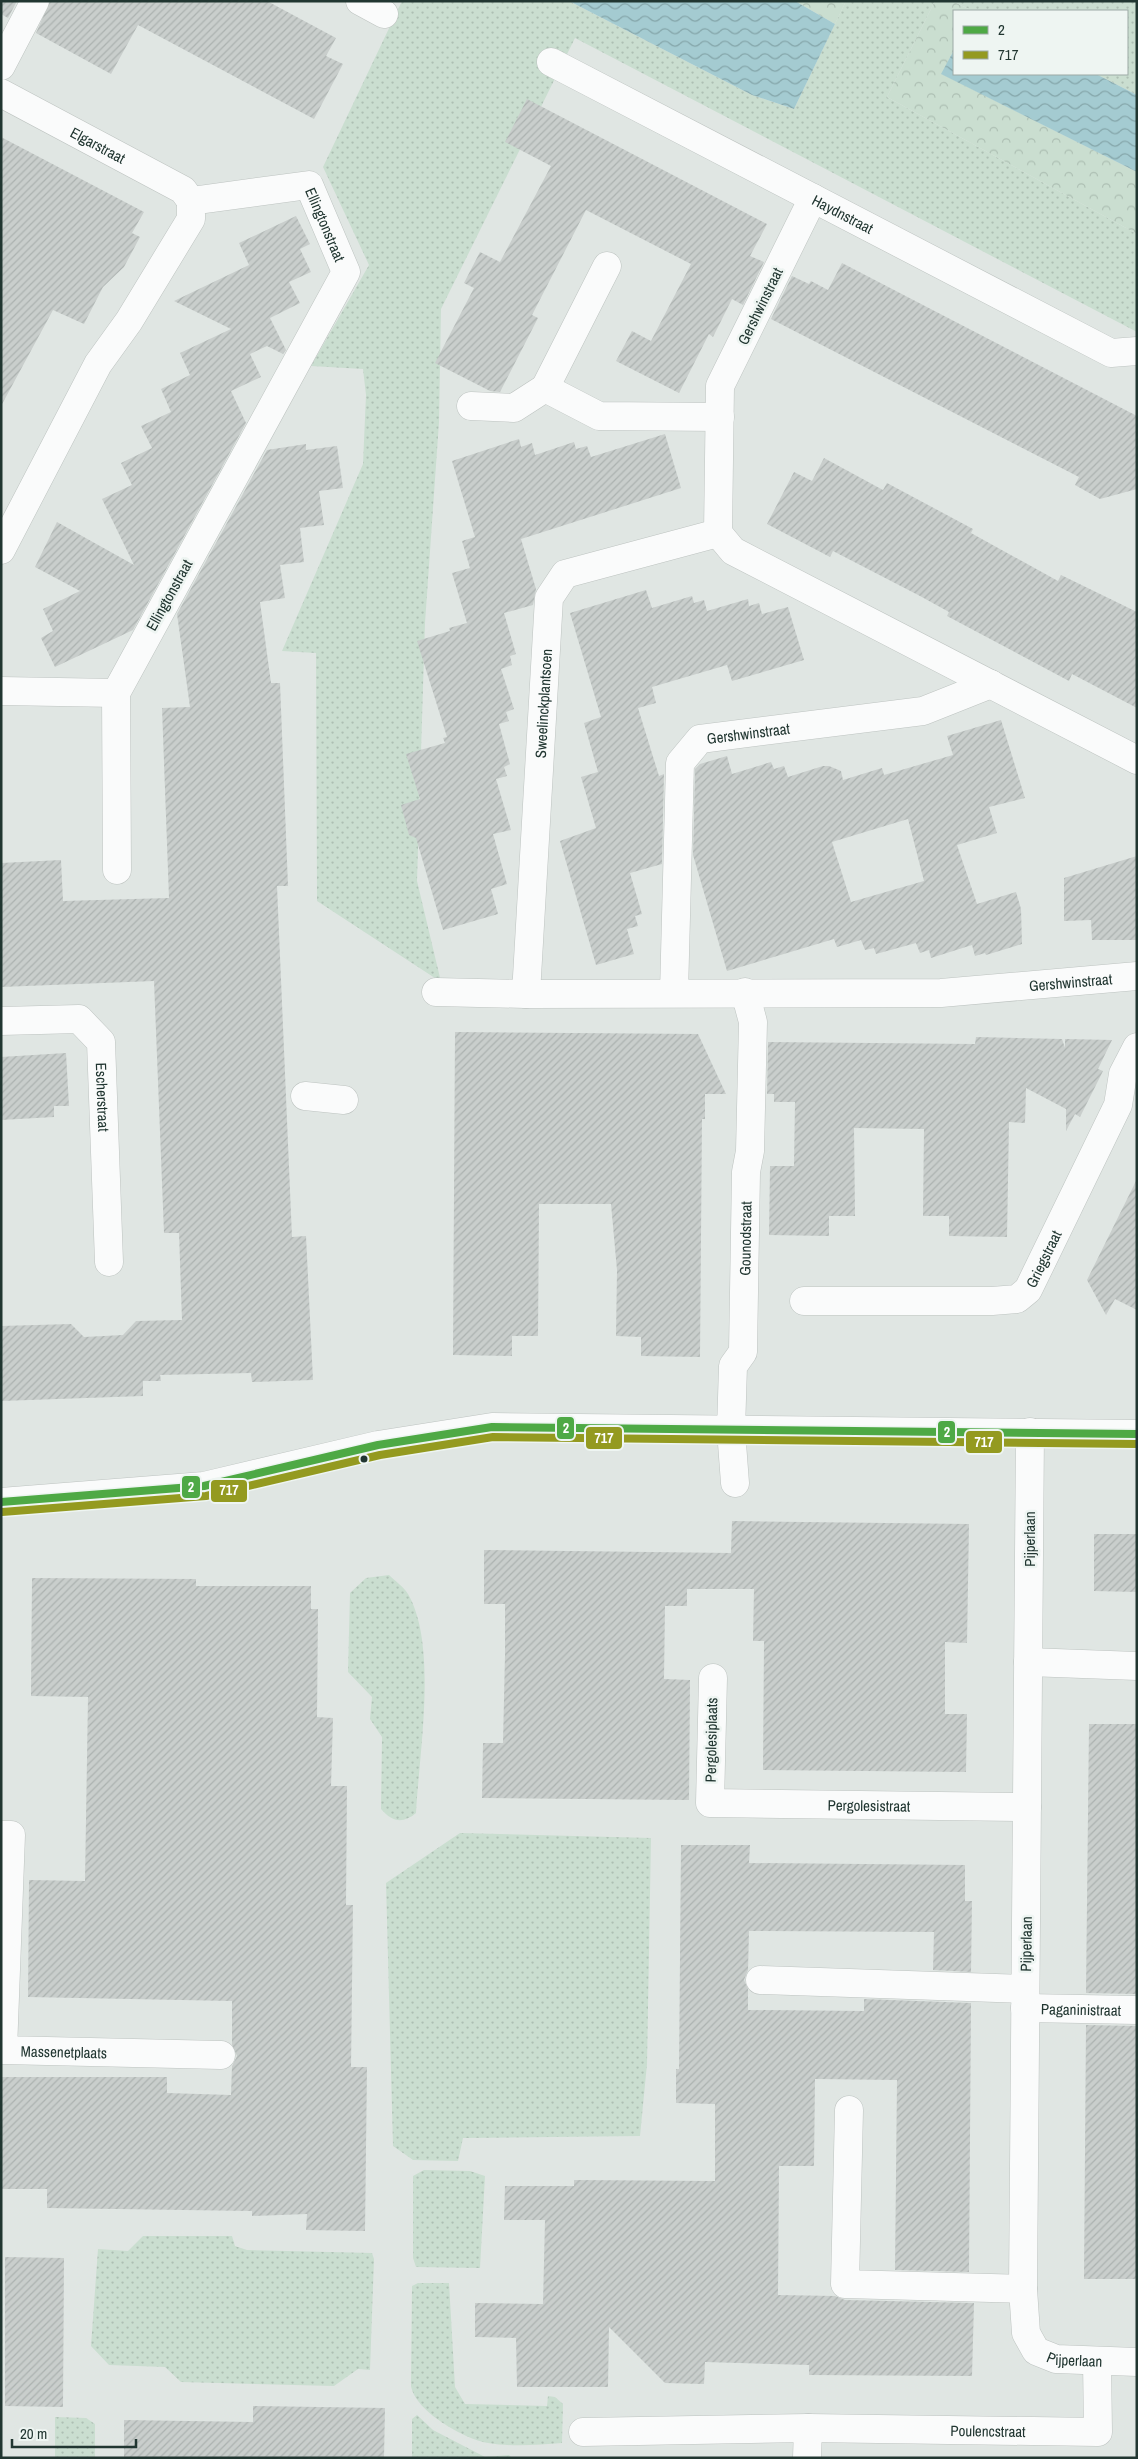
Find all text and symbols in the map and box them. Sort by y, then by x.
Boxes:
legend [953,10,1128,75]
text: 2 [998,19,1005,40]
text: 717 [998,44,1019,65]
street label: Elgarstraat [67,121,130,168]
street label: Ellingtonstraat [301,184,351,265]
street label: Haydnstraat [809,189,878,239]
street label: Gershwinstraat [732,263,788,348]
street label: Ellingtonstraat [141,555,198,634]
street label: Sweelinckplantsoen [529,648,557,759]
street label: Gershwinstraat [706,717,792,749]
street label: Gershwinstraat [1028,968,1114,996]
street label: Escherstraat [91,1062,115,1133]
street label: Gounodstraat [734,1200,756,1276]
street label: Griegstraat [1020,1226,1066,1291]
line badge: 2 [556,1416,575,1440]
text: 2 [563,1419,569,1437]
line badge: 2 [937,1420,956,1444]
text: 2 [944,1423,950,1441]
line badge: 717 [585,1426,623,1450]
text: 717 [594,1429,614,1447]
line badge: 717 [965,1430,1003,1454]
text: 717 [974,1433,994,1451]
unlabelled marker [359,1454,369,1464]
line badge: 2 [181,1475,201,1499]
text: 2 [188,1478,194,1496]
line badge: 717 [210,1479,248,1503]
text: 717 [219,1481,239,1499]
street label: Pijperlaan [1019,1511,1040,1567]
street label: Pergolesiplaats [700,1697,722,1783]
street label: Pergolesistraat [827,1794,911,1816]
street label: Pijperlaan [1015,1916,1037,1972]
street label: Paganinistraat [1041,1998,1122,2020]
street label: Massenetplaats [21,2040,107,2063]
street label: Pijperlaan [1044,2346,1103,2371]
scale bar [12,2416,136,2448]
street label: Poulencstraat [950,2419,1026,2442]
text: 20 m [20,2423,47,2444]

